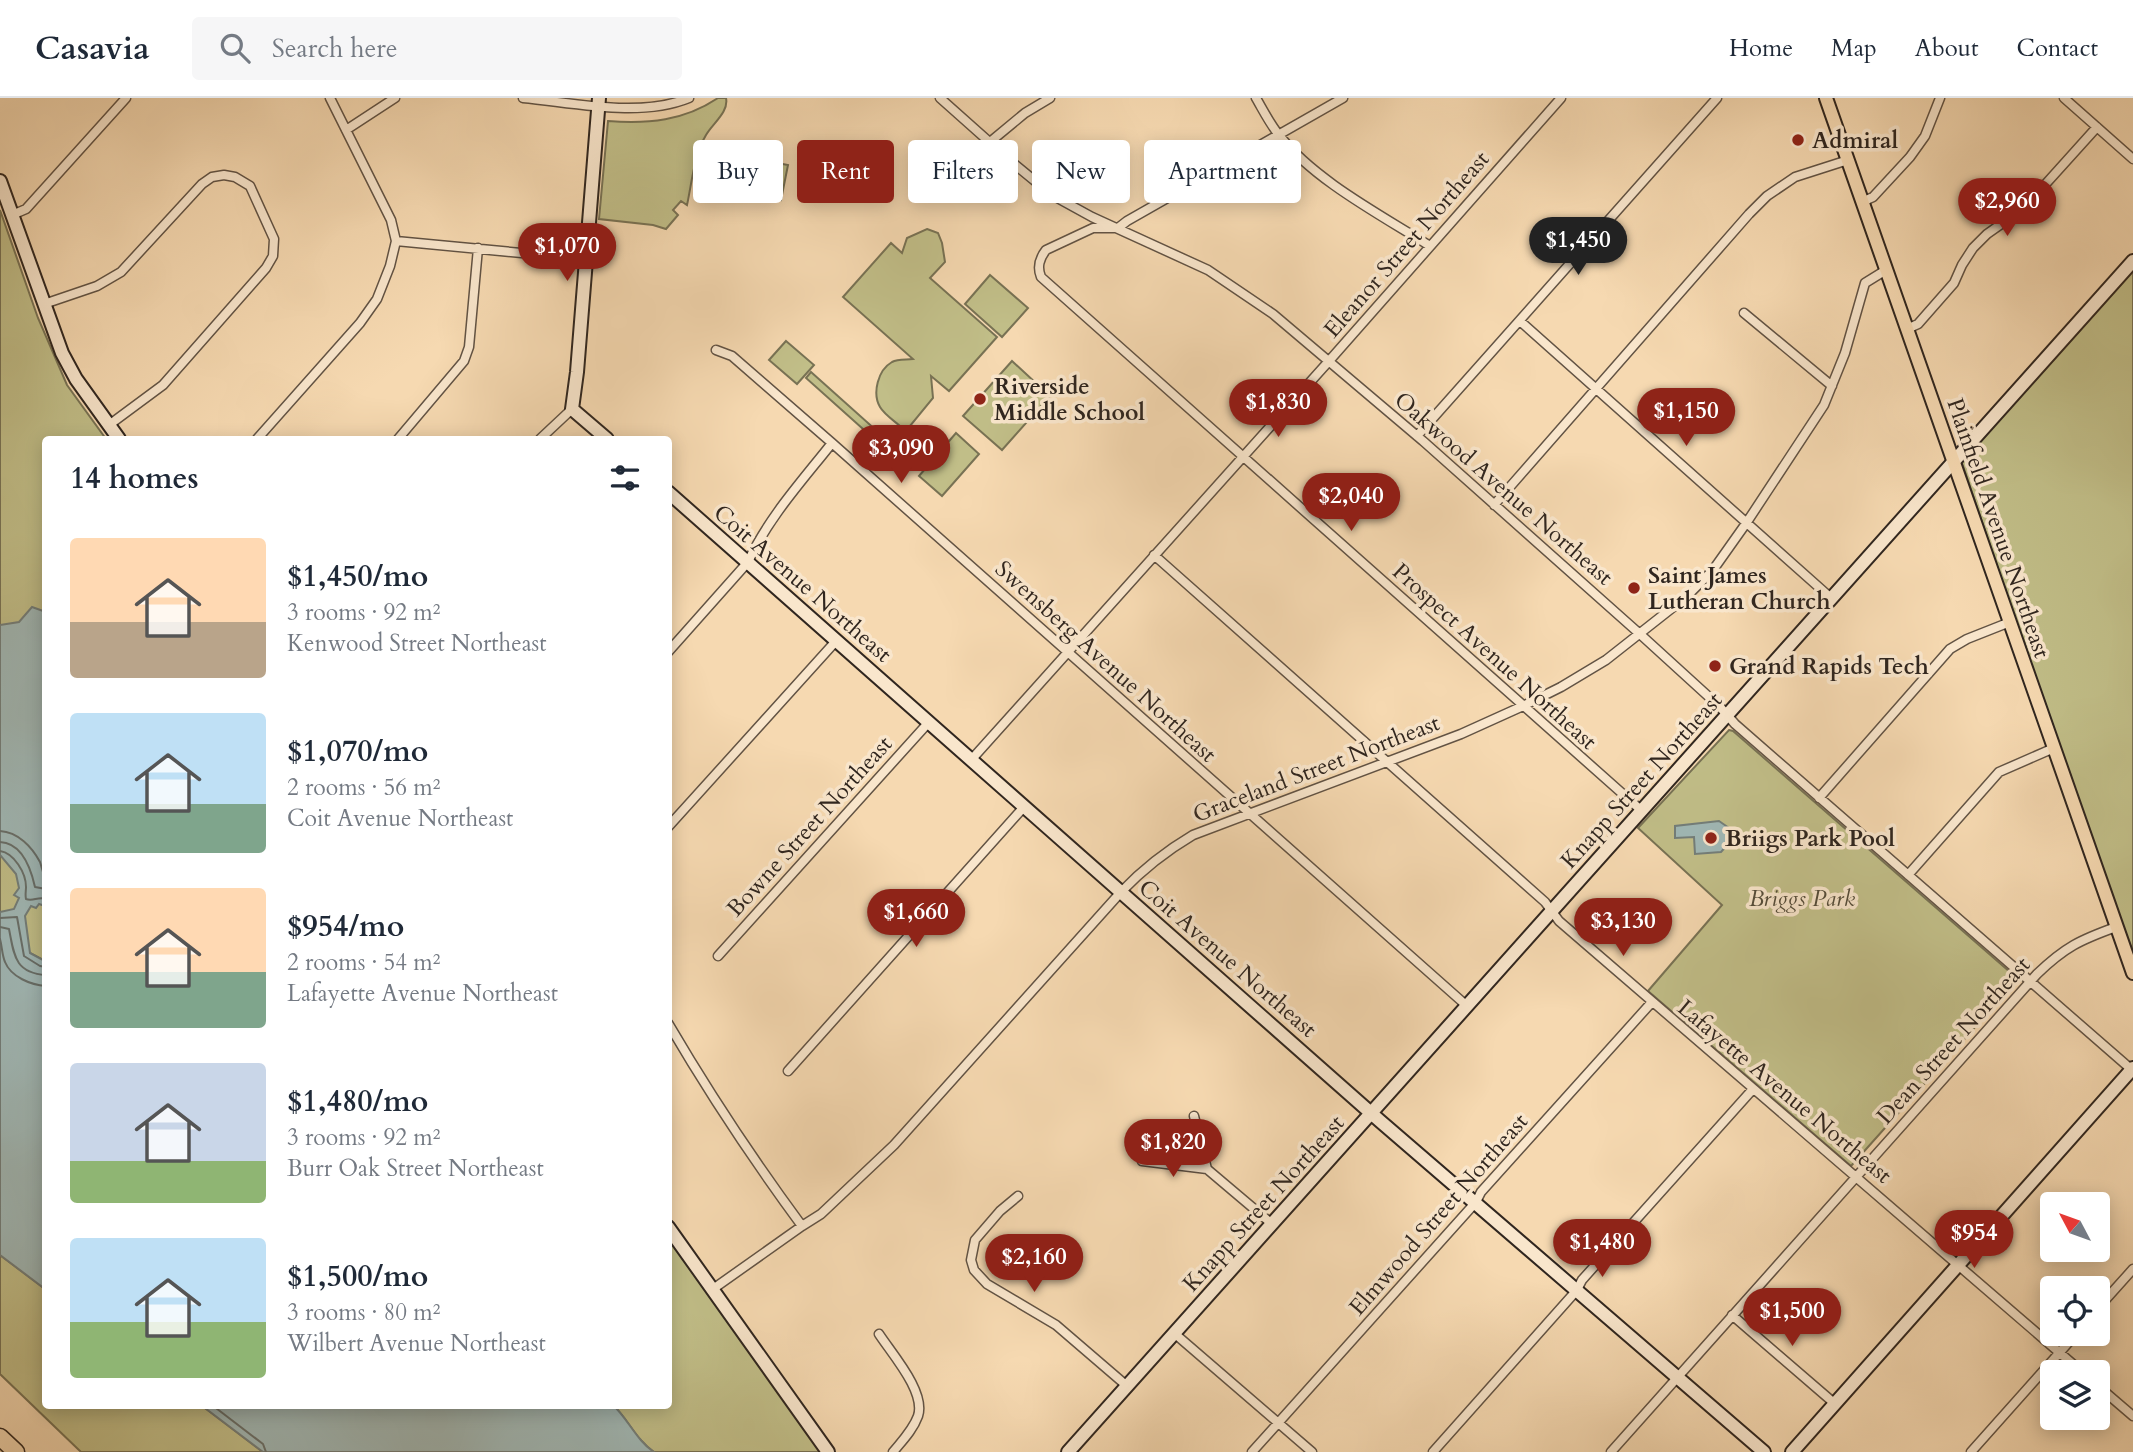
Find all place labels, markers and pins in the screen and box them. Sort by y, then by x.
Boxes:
place label: Admiral [1812,125,1899,156]
marker: Admiral [1790,132,1806,148]
pin: $2,960 [1950,178,2064,238]
pin: $1,450 [1521,218,1635,277]
pin: $1,070 [510,223,624,283]
place label: Riverside Middle School [994,371,1145,428]
pin: $1,830 [1221,380,1335,439]
pin: $1,150 [1629,388,1743,448]
marker: Riverside Middle School [972,391,988,407]
pin: $3,090 [844,426,958,485]
pin: $2,040 [1294,474,1408,533]
place label: Saint James Lutheran Church [1648,560,1831,617]
marker: Saint James Lutheran Church [1626,580,1642,596]
place label: Grand Rapids Tech [1729,651,1929,682]
marker: Grand Rapids Tech [1707,658,1723,674]
place label: Briigs Park Pool [1725,823,1895,854]
marker: Briigs Park Pool [1703,830,1719,846]
pin: $1,660 [859,890,973,949]
pin: $3,130 [1566,898,1680,958]
pin: $1,820 [1116,1119,1230,1179]
pin: $954 [1933,1210,2015,1270]
pin: $1,480 [1545,1220,1659,1279]
pin: $2,160 [977,1234,1091,1294]
pin: $1,500 [1735,1288,1849,1348]

